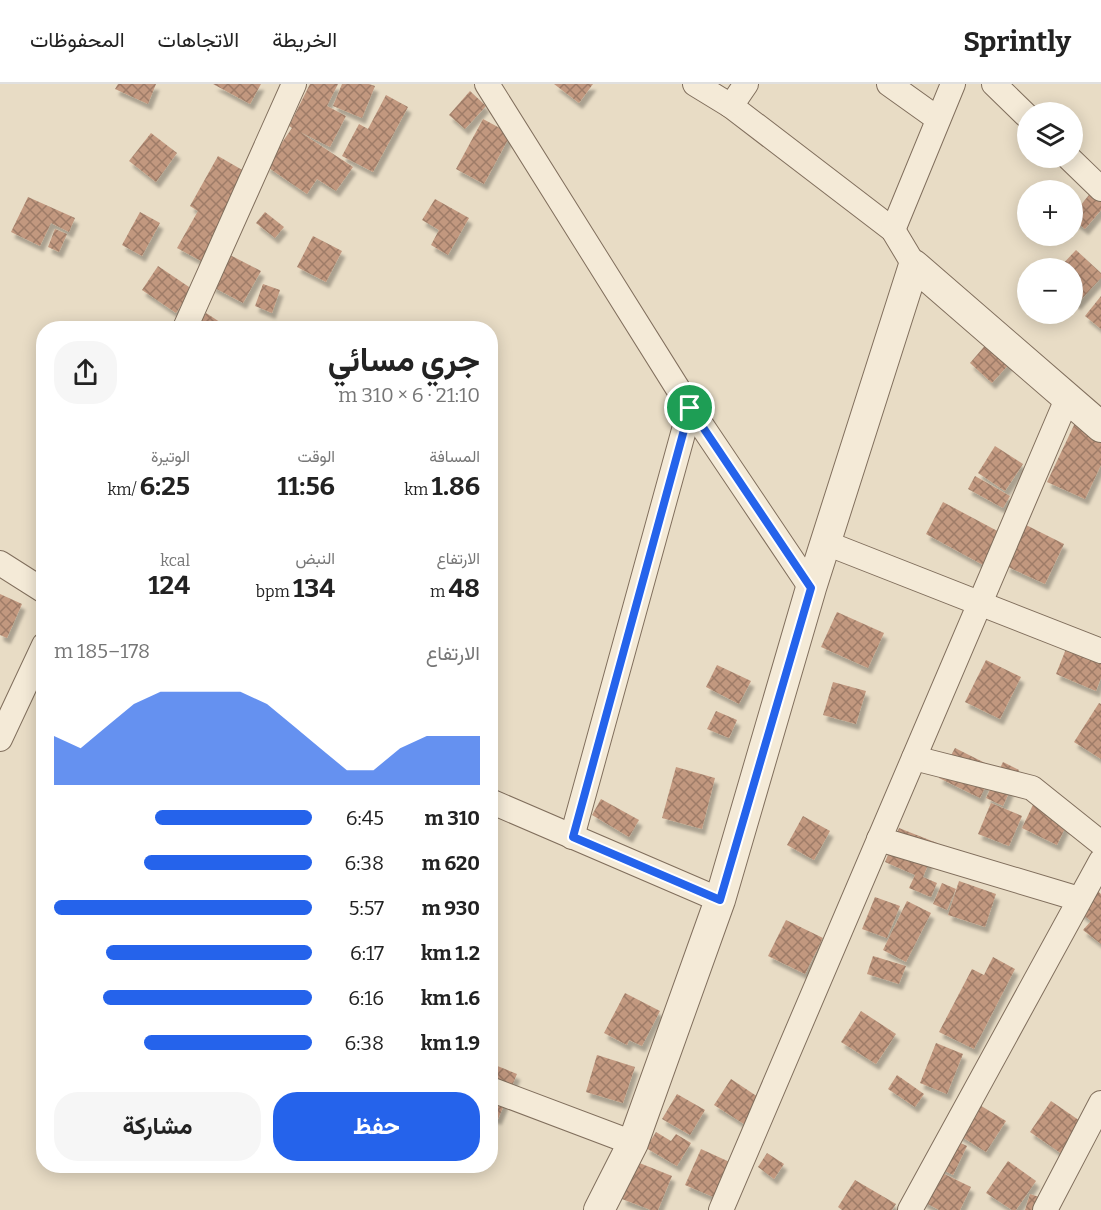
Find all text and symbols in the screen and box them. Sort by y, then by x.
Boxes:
text: Sprintly [963,25,1071,58]
text: المحفوظات [30,27,125,53]
text: الاتجاهات [158,27,239,53]
text: الخريطة [272,27,337,53]
map controls [1017,102,1083,324]
button: layers [1017,102,1083,168]
button: + [1017,180,1083,246]
button: − [1017,258,1083,324]
text: جري مسائي [328,340,480,380]
button: share [54,341,117,404]
pin [664,382,715,433]
text: 21:10 · 6 × 310 m [338,383,480,407]
icon: arrive [673,391,706,424]
text: الوتيرة [151,447,190,466]
text: الوقت [297,447,335,466]
text: المسافة [429,447,480,466]
text: 6:25 [140,471,190,502]
text: 11:56 [277,471,335,502]
text: 1.86 [432,471,480,502]
text: /km [107,480,140,499]
text: km [404,480,432,499]
text: النبض [295,549,335,568]
text: الارتفاع [437,549,480,568]
text: kcal [160,551,190,570]
text: 124 [148,570,190,601]
text: 134 [293,573,335,604]
text: 48 [449,573,480,604]
text: bpm [256,582,293,601]
text: m [430,582,449,601]
text: 178–185 m [54,639,150,663]
text: الارتفاع [426,641,480,665]
text: 6:45 [346,806,384,830]
text: 310 m [424,806,480,830]
text: 6:38 [345,851,384,875]
text: 620 m [422,851,480,875]
text: 5:57 [349,896,384,920]
text: 930 m [422,896,480,920]
text: 6:17 [350,941,384,965]
text: 1.2 km [421,941,480,965]
text: 6:16 [348,986,384,1010]
text: 1.6 km [421,986,480,1010]
text: 6:38 [345,1031,384,1055]
text: 1.9 km [421,1031,480,1055]
button: مشاركة [54,1092,261,1161]
button: حفظ [273,1092,480,1161]

